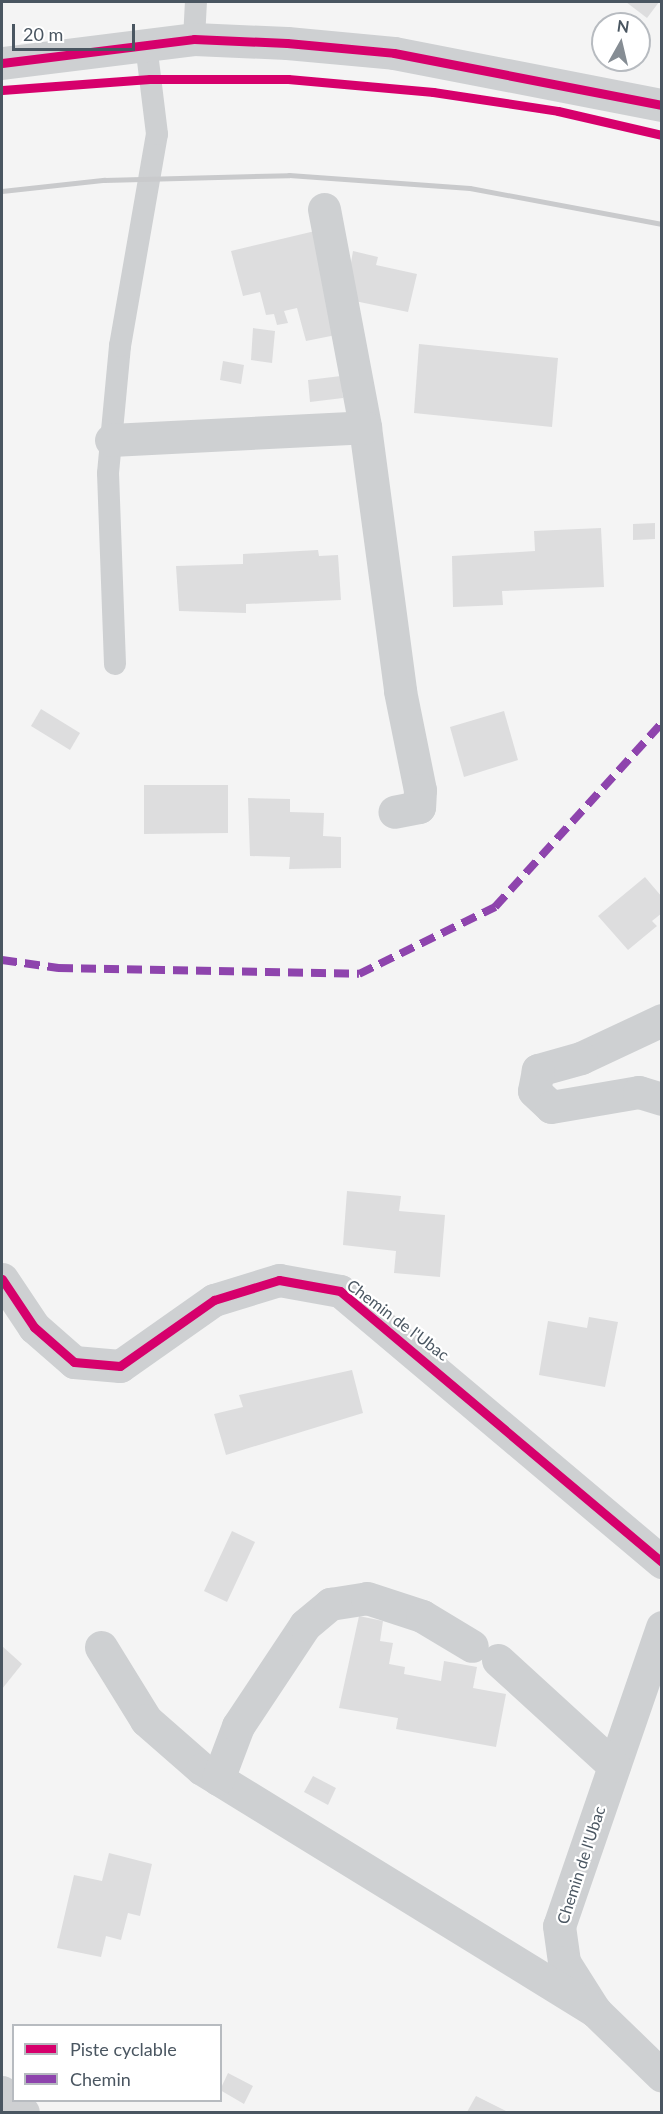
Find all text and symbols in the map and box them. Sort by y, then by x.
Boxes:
scale bar [15,12,138,50]
north arrow [591,12,651,72]
text: N [616,15,631,36]
text: 20 m [23,23,63,45]
street label: Chemin de l'Ubac [343,1275,453,1365]
street label: Chemin de l'Ubac [553,1804,609,1926]
legend [12,2024,222,2102]
text: Piste cyclable [70,2038,177,2060]
text: Chemin [70,2068,131,2090]

